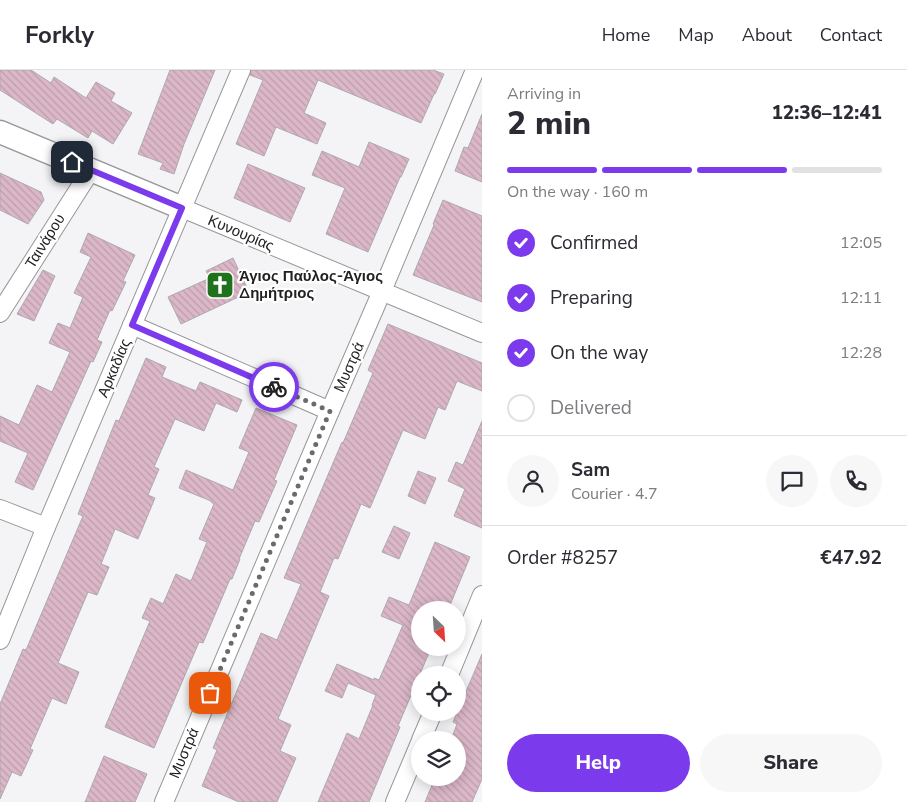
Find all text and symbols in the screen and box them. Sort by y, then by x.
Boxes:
text: Forkly [25,19,94,51]
text: Home [602,23,650,47]
text: Map [678,23,714,47]
text: About [742,23,792,47]
text: Contact [820,23,882,47]
text: Arriving in [507,83,581,105]
text: 12:36–12:41 [771,100,882,126]
text: 2 min [507,102,591,145]
pin [51,141,93,183]
icon: home [58,148,86,176]
text: On the way · 160 m [507,181,648,203]
street label: Ταινάρου [20,210,70,272]
street label: Κυνουρίας [205,210,277,256]
icon: check [507,229,535,257]
text: Confirmed [550,230,638,256]
text: 12:05 [840,232,882,254]
place label: Άγιος Παύλος-Άγιος Δημήτριος [239,266,383,303]
church icon: Άγιος Παύλος-Άγιος Δημήτριος [205,270,235,300]
icon: check [507,284,535,312]
text: Preparing [550,285,633,311]
text: 12:11 [840,287,882,309]
street label: Αρκαδίας [93,336,135,400]
street label: Μυστρά [329,338,369,395]
icon: check [507,339,535,367]
text: On the way [550,340,648,366]
text: 12:28 [840,342,882,364]
courier [249,362,299,412]
icon: bike [260,373,288,401]
text: Delivered [550,395,632,421]
button: person [507,455,559,507]
button: chat [766,455,818,507]
button: phone [830,455,882,507]
text: Sam [571,457,610,483]
text: Courier · 4.7 [571,483,657,505]
text: Order #8257 [507,545,618,571]
text: €47.92 [820,545,882,571]
north arrow [411,601,466,656]
map controls [411,601,466,786]
button: locate [411,666,466,721]
pin [189,672,231,714]
icon: bag [196,679,224,707]
street label: Μυστρά [164,724,204,781]
button: layers [411,731,466,786]
button: Help [507,734,690,792]
button: Share [700,734,882,792]

